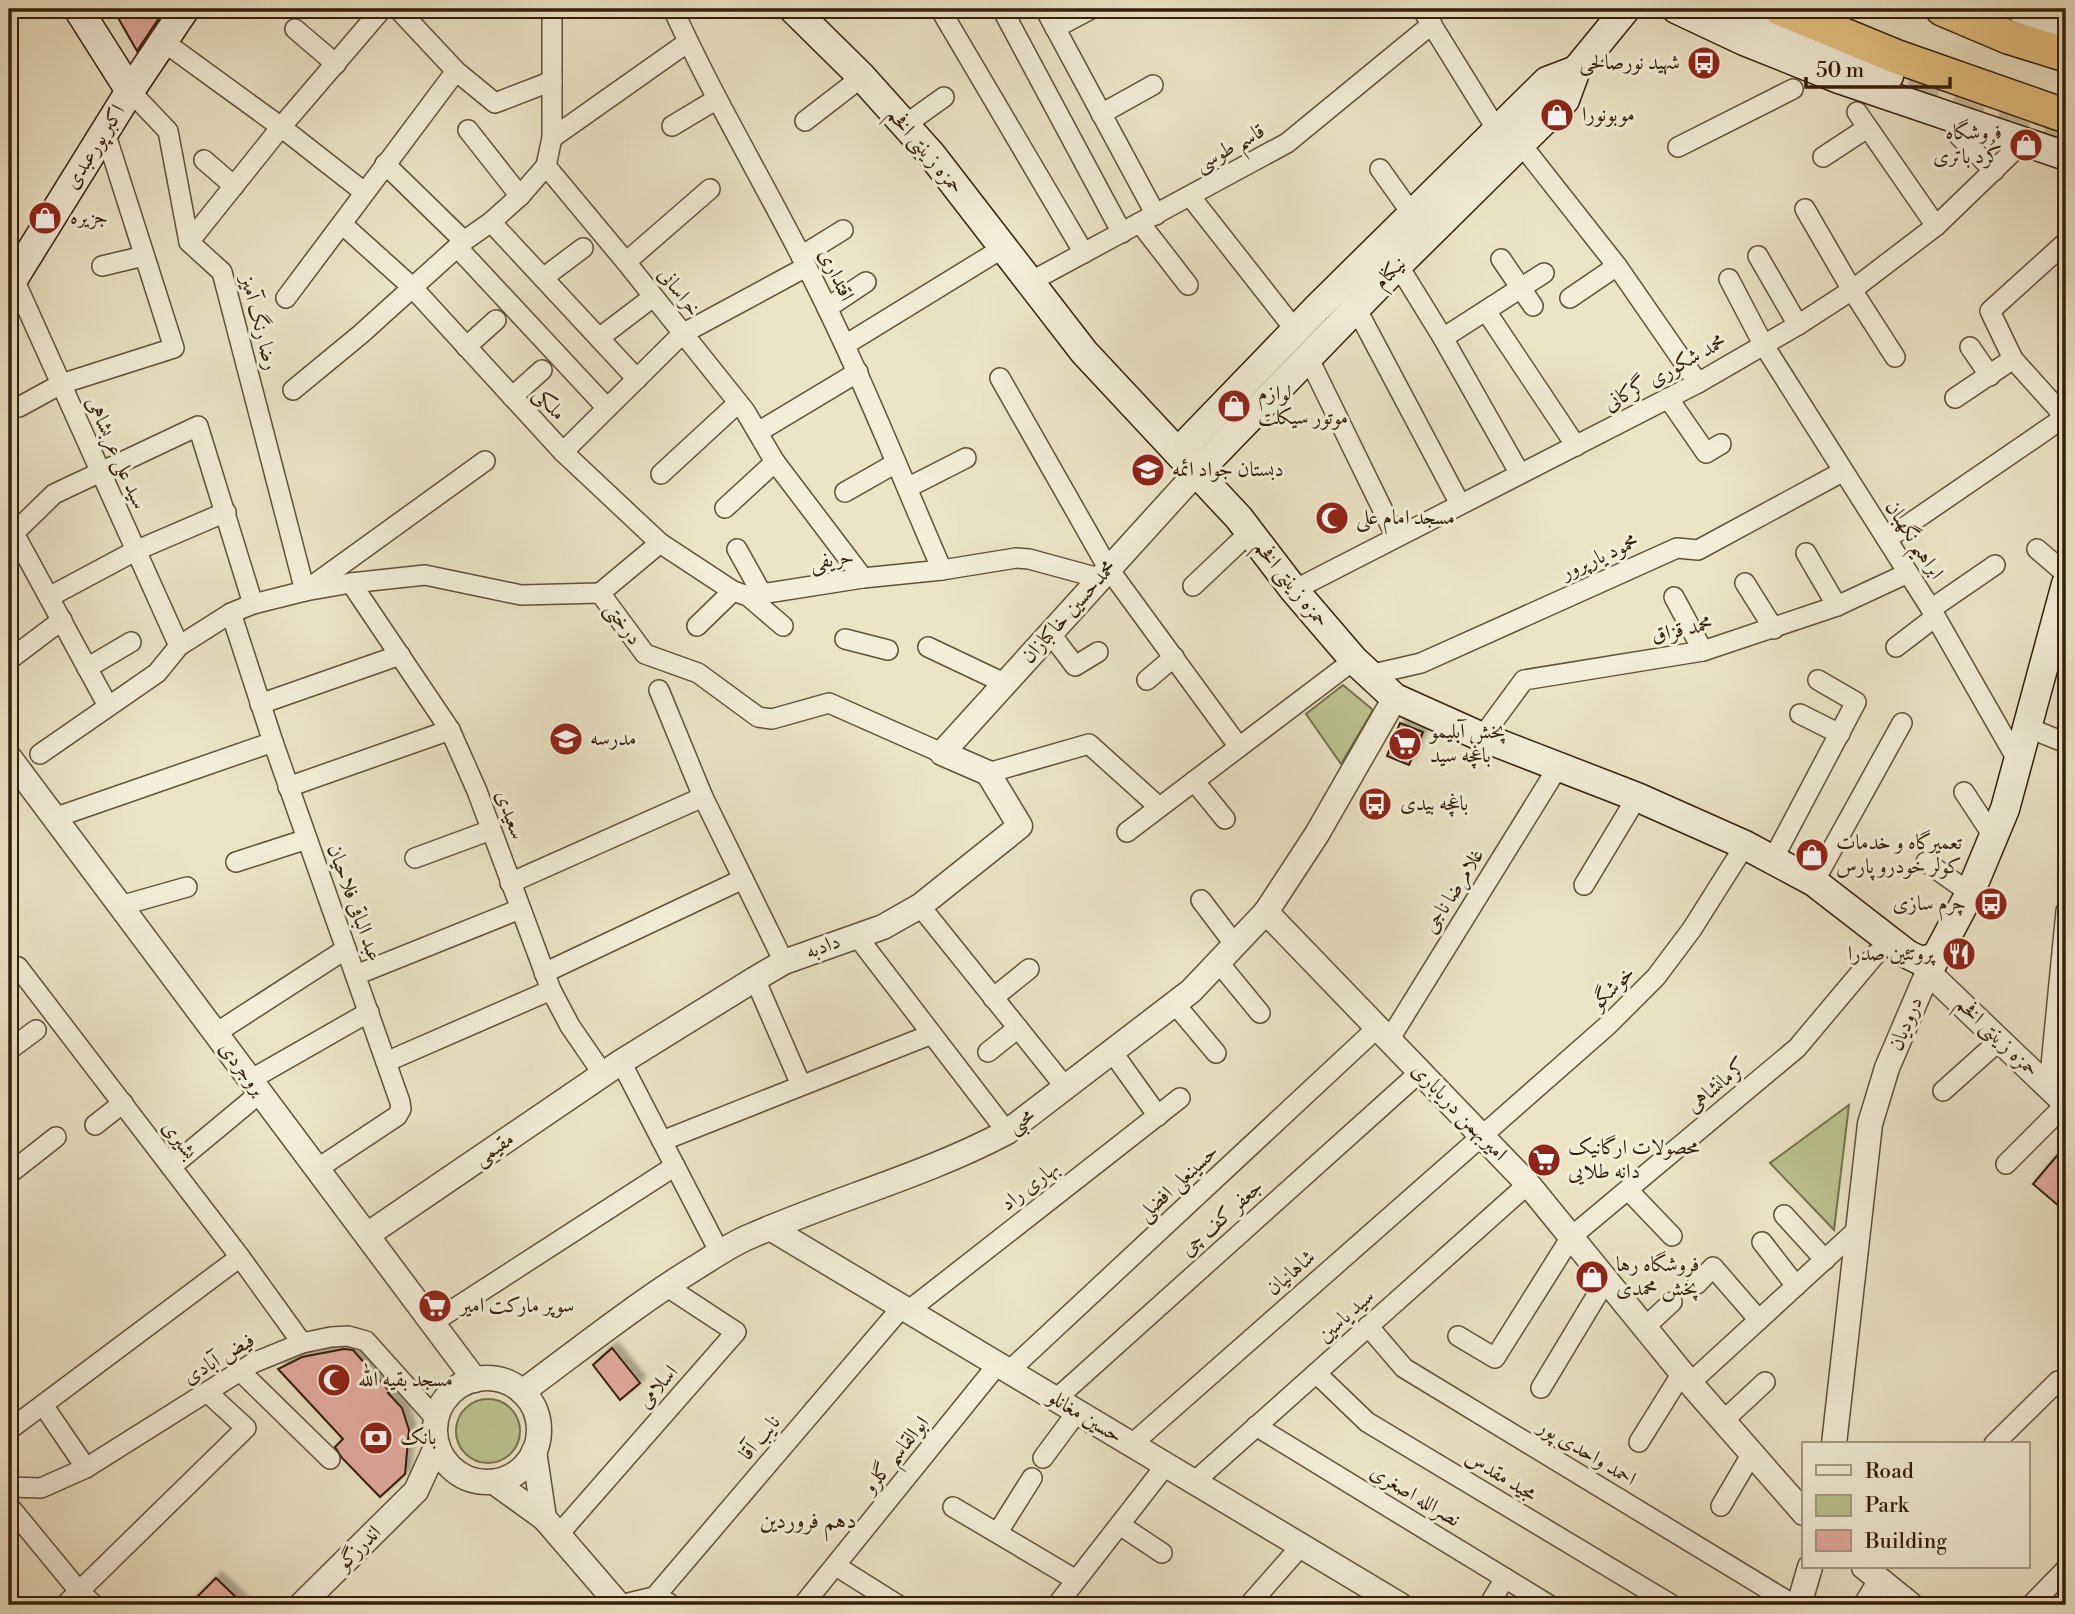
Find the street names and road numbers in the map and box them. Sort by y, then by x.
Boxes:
street label: اکبر پورعبدی [59,100,132,195]
street label: حمزه زینتی افخم [877,102,969,204]
street label: قاسم طوسی [1190,118,1273,184]
street label: اقتداری [812,245,860,305]
street label: نیکنام [1368,251,1415,298]
street label: خراسانی [652,262,706,322]
street label: رضا رنگ آمیز [233,271,285,373]
street label: محمد شکوری گرکانی [1598,327,1731,417]
street label: ملکی [527,382,571,426]
street label: سید علی عربشاهی [78,393,152,514]
street label: ابراهیم نگهبان [1873,496,1949,588]
street label: محمود یارپرور [1555,528,1643,586]
street label: حمزه زینتی افخم [1243,535,1334,637]
street label: حریفی [808,544,856,577]
street label: محمدحسین خاکبازان [1016,555,1122,669]
street label: درختی [598,597,647,651]
street label: محمد قزاق [1649,611,1715,649]
street label: سعیدی [489,787,531,843]
street label: عبد الباقی فلاحیان [321,841,387,965]
street label: غلامرضا ناجی [1418,844,1491,939]
street label: دادبه [802,929,844,965]
street label: خوشگو [1583,960,1641,1017]
street label: حمزه زینتی افخم [1946,991,2044,1087]
street label: درودیان [1883,993,1929,1055]
street label: بروجردی [213,1036,271,1102]
street label: کرمانشاهی [1681,1053,1753,1119]
street label: امیربهمن دریاباری [1406,1057,1512,1167]
street label: محبی [1002,1102,1042,1142]
street label: بشیری [156,1115,202,1165]
street label: مقیمی [469,1126,519,1172]
street label: حسینعلی افضلی [1132,1139,1225,1229]
street label: بهاری راد [996,1155,1064,1217]
street label: جعفر کف چی [1175,1174,1269,1262]
street label: شاهانیان [1261,1244,1321,1302]
street label: سید یاسین [1312,1284,1380,1348]
street label: فیض آبادی [178,1327,260,1391]
street label: اسلامی [632,1360,684,1414]
street label: حسین مغانلو [1041,1384,1127,1449]
street label: نایب آقا [733,1409,786,1466]
street label: ابوالقاسم گلرو [855,1410,941,1505]
street label: احمد واحدی پور [1531,1413,1641,1493]
street label: مجید مقدس [1460,1445,1542,1508]
street label: نصرالله اصغری [1365,1459,1465,1533]
street label: اندرزگو [330,1520,387,1577]

